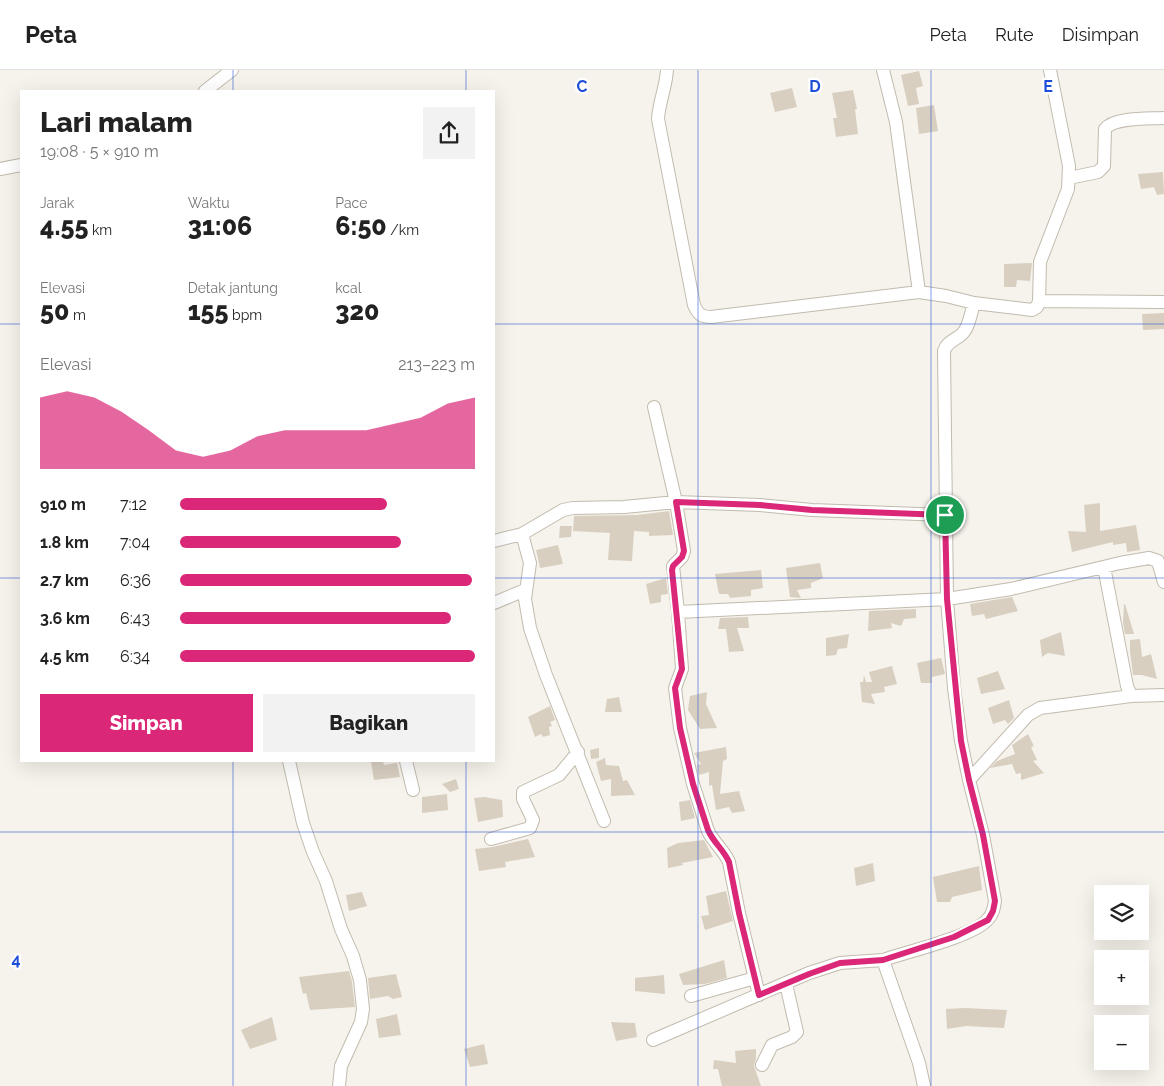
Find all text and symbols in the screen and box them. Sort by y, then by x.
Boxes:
text: Peta [25,20,77,49]
text: Peta [930,24,967,45]
text: Rute [995,24,1034,45]
text: Disimpan [1062,24,1139,45]
text: C [577,77,588,96]
text: D [809,77,821,96]
text: E [1043,77,1053,96]
text: Lari malam [40,106,193,139]
button: share [423,107,475,159]
text: 19:08 · 5 × 910 m [40,142,159,161]
text: Jarak [40,195,74,211]
text: Waktu [188,195,230,211]
text: Pace [335,195,367,211]
text: 4.55 [40,211,88,241]
text: 31:06 [188,211,252,241]
text: 6:50 [335,211,387,241]
text: km [88,222,112,238]
text: /km [387,222,419,238]
text: Elevasi [40,280,85,296]
text: Detak jantung [188,280,278,296]
text: kcal [335,280,362,296]
text: 50 [40,296,69,326]
text: 155 [188,296,229,326]
text: 320 [335,296,379,326]
text: m [69,307,86,323]
text: bpm [229,307,262,323]
text: Elevasi [40,355,92,374]
text: 213–223 m [398,355,475,374]
pin [924,494,966,536]
text: 910 m [40,495,86,514]
text: 7:12 [120,495,147,514]
icon: arrive [931,501,959,529]
text: 1.8 km [40,533,89,552]
text: 7:04 [120,533,150,552]
text: 2.7 km [40,571,89,590]
text: 6:36 [120,571,151,590]
text: 3.6 km [40,609,90,628]
text: 6:43 [120,609,150,628]
text: 4.5 km [40,647,89,666]
text: 6:34 [120,647,150,666]
button: Simpan [40,694,253,752]
button: Bagikan [263,694,475,752]
map controls [1094,885,1149,1070]
button: layers [1094,885,1149,940]
text: 4 [11,950,21,969]
button: + [1094,950,1149,1005]
button: − [1094,1015,1149,1070]

